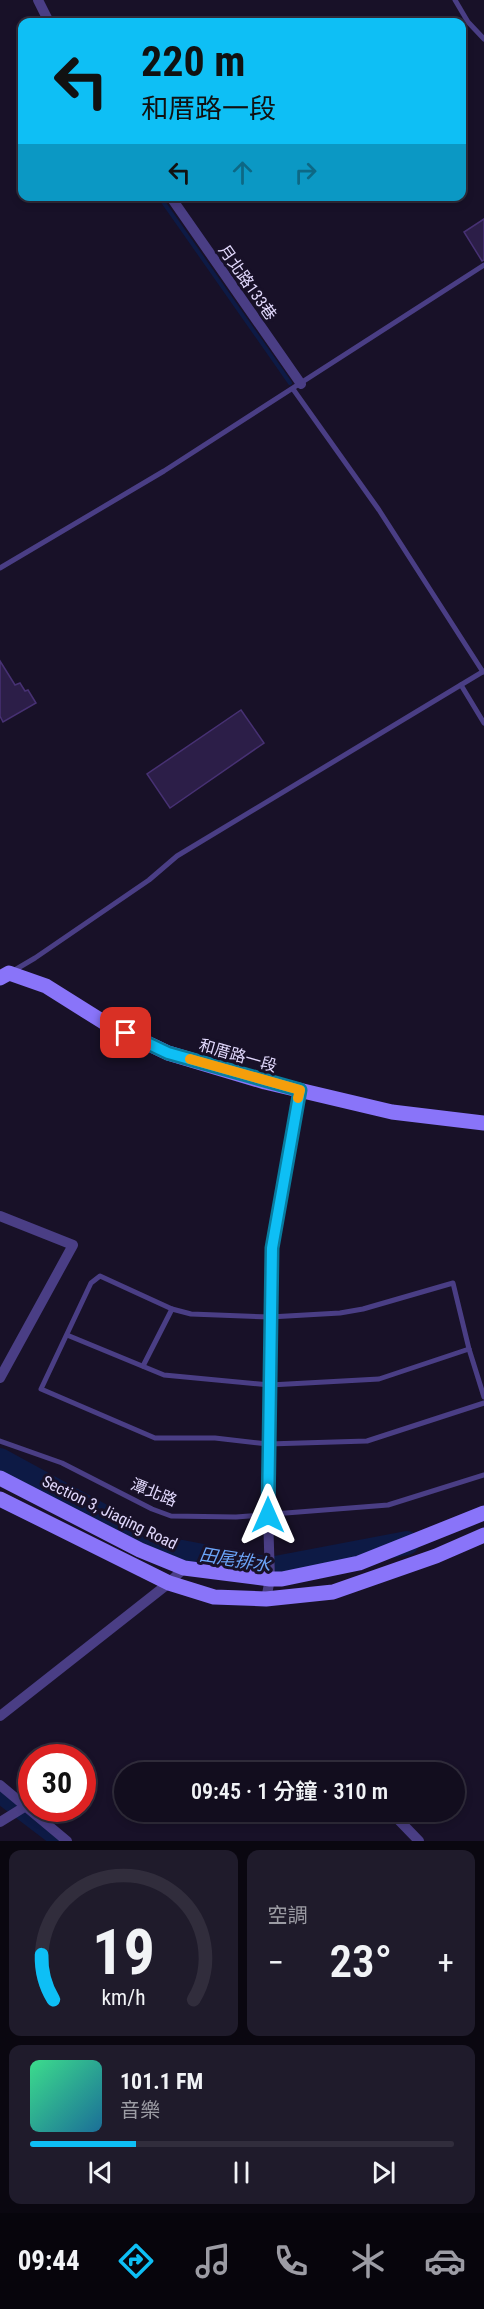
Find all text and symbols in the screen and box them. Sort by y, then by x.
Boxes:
text: 220 m [141,37,246,86]
icon: left [42,42,120,120]
text: 和厝路一段 [141,93,276,125]
icon: left [163,156,196,189]
icon: ahead [226,156,259,189]
icon: right [289,156,322,189]
street label: 月北路133巷 [215,241,281,324]
pin [100,1007,151,1058]
icon: arrive [109,1016,142,1049]
street label: 和厝路一段 [197,1035,279,1076]
street label: Section 3, Jiaqing Road [39,1471,180,1553]
street label: 潭北路 [128,1475,180,1510]
position arrow [236,1483,300,1547]
water label: 田尾排水 [198,1544,273,1576]
speed limit sign: 30 [18,1744,96,1822]
text: 09:45 · 1 分鐘 · 310 m [191,1779,388,1804]
text: 空調 [268,1903,308,1927]
text: 19 [92,1916,155,1989]
text: 23° [329,1935,392,1988]
text: − [268,1943,284,1982]
text: + [438,1943,454,1982]
text: km/h [101,1985,145,2010]
text: 101.1 FM [120,2069,203,2094]
text: 音樂 [120,2098,160,2122]
icon: previous [84,2156,117,2189]
icon: pause [225,2156,258,2189]
icon: next [367,2156,400,2189]
icon: directions [115,2240,157,2282]
icon: music [192,2240,234,2282]
icon: phone [270,2240,312,2282]
icon: climate [347,2240,389,2282]
icon: car [424,2240,466,2282]
text: 09:44 [18,2245,80,2277]

